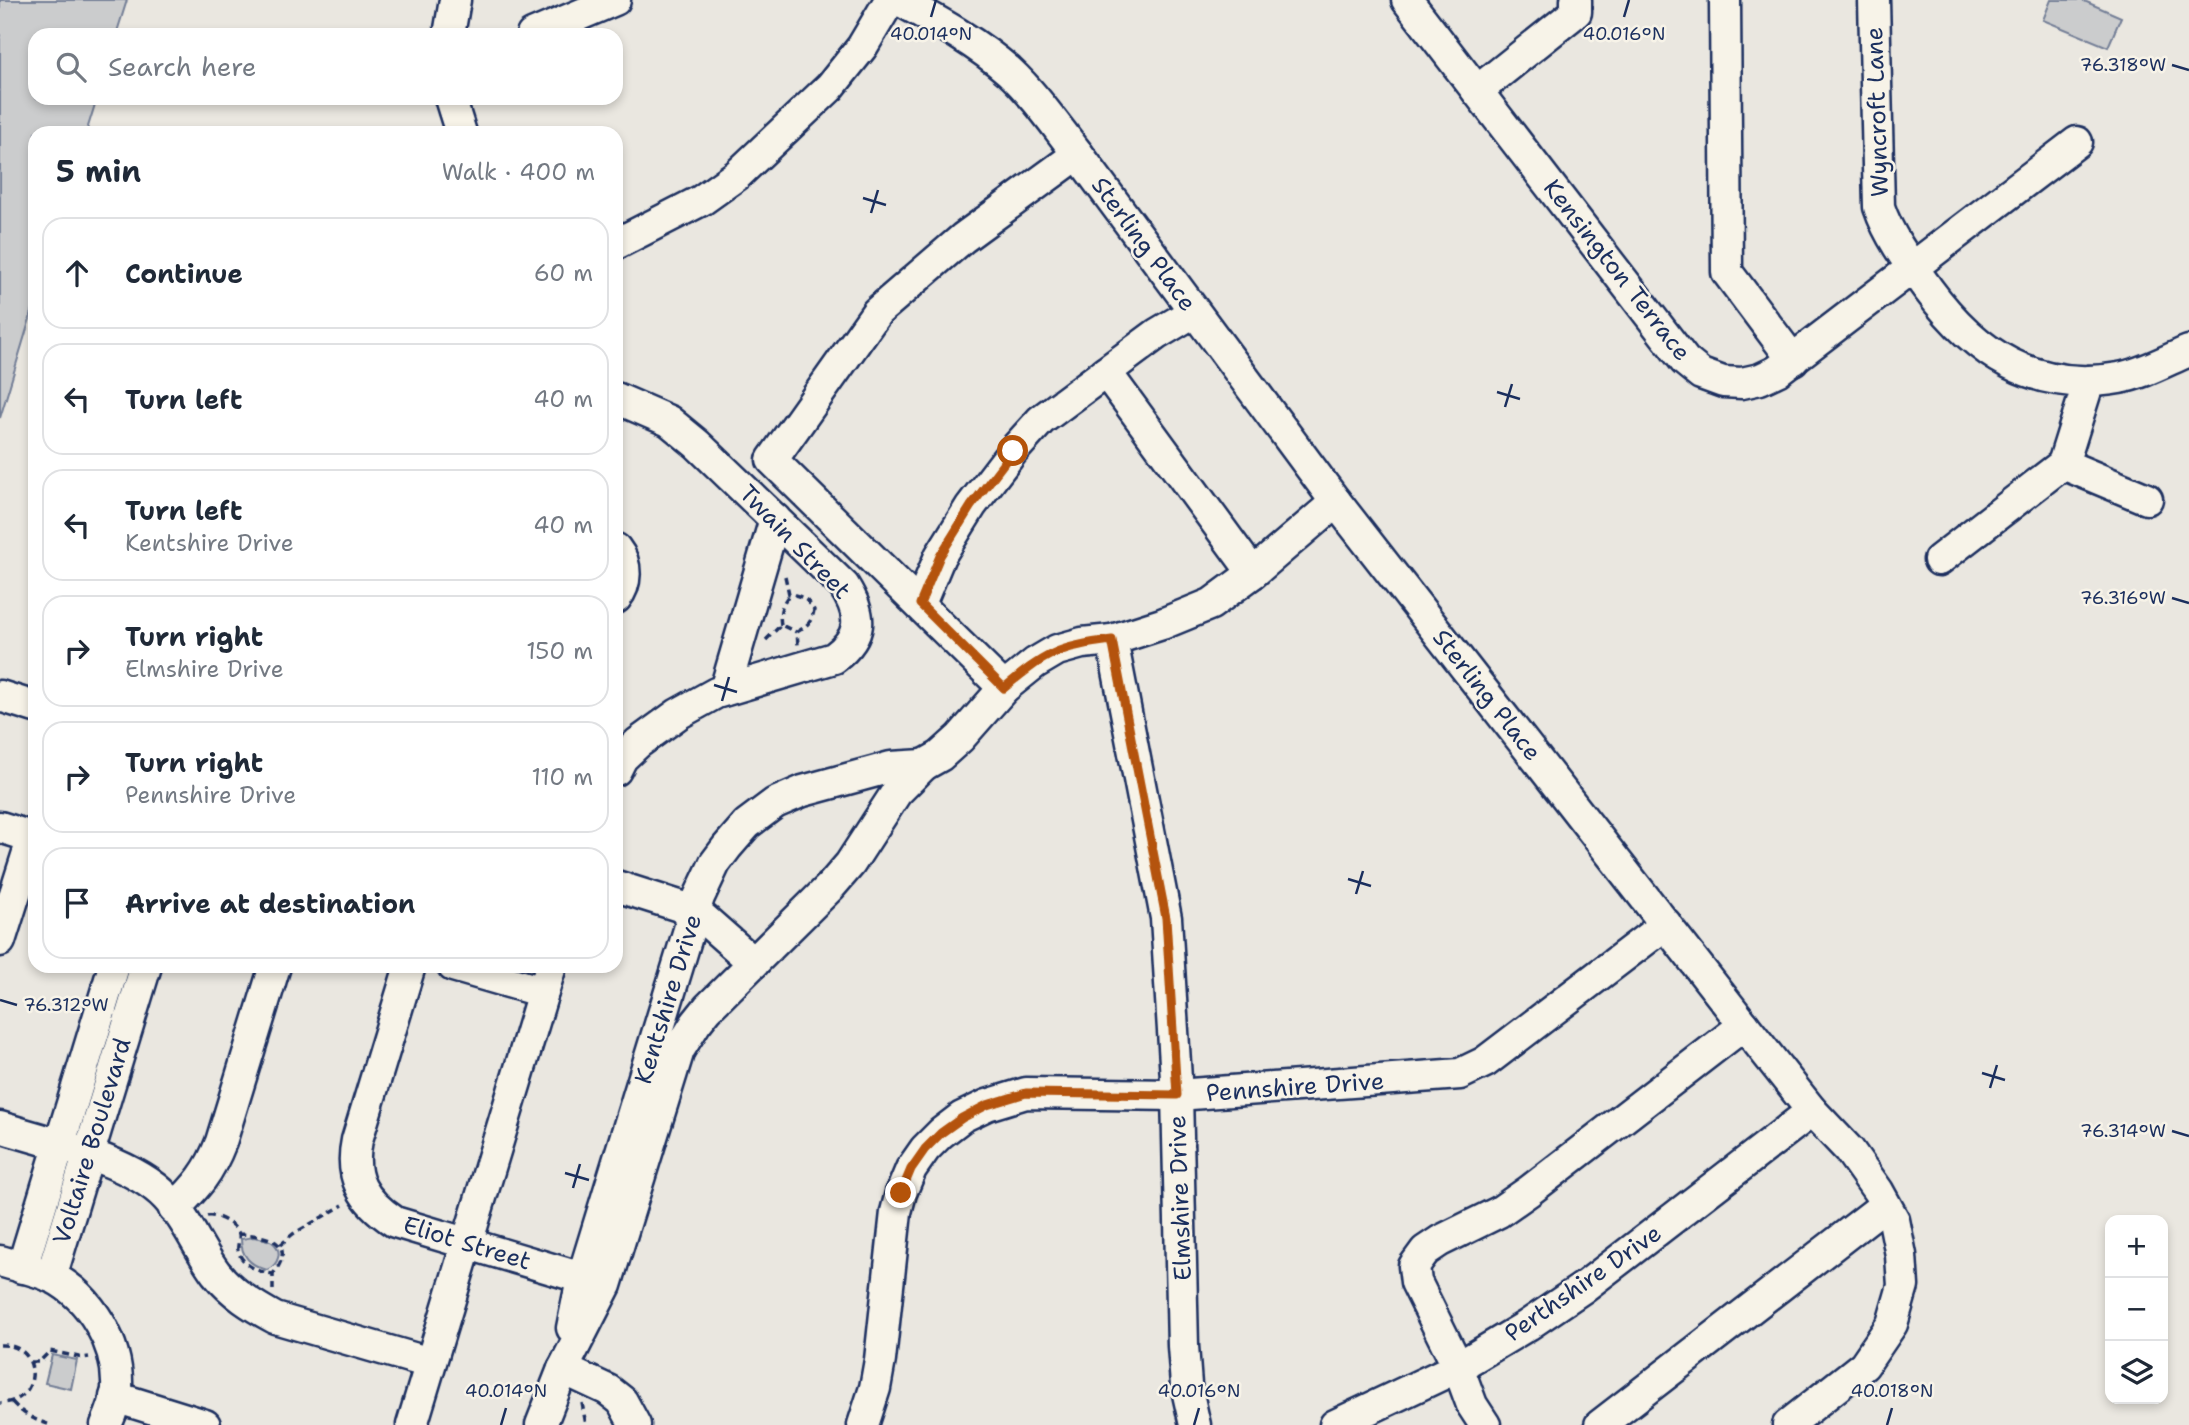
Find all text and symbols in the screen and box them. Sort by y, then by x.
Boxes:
text: 40.014°N [890,22,972,46]
text: 40.016°N [1583,22,1665,46]
street label: Wyncroft Lane [1858,27,1896,197]
search box [28,28,623,105]
icon: search [52,48,90,86]
text: Search here [108,49,257,84]
text: 76.318°W [2080,53,2166,77]
text: 5 min [56,151,141,192]
text: Walk · 400 m [442,157,595,187]
street label: Sterling Place [1084,170,1204,318]
street label: Kensington Terrace [1536,173,1698,367]
icon: ahead [58,254,96,292]
text: Continue [125,256,243,291]
text: 60 m [534,258,593,288]
icon: left [58,380,96,418]
text: Turn left [125,382,242,417]
text: 40 m [533,384,593,414]
route start [997,435,1028,466]
street label: Twain Street [732,478,858,606]
text: Turn left [125,493,242,528]
icon: left [58,506,96,544]
text: 40 m [533,510,593,540]
text: Kentshire Drive [125,528,294,558]
text: 76.316°W [2080,586,2166,610]
text: Turn right [125,619,263,654]
street label: Sterling Place [1425,623,1549,767]
icon: right [58,632,96,670]
text: 150 m [526,636,593,666]
text: Elmshire Drive [125,654,284,684]
text: Turn right [125,745,263,780]
icon: right [58,758,96,796]
text: 110 m [531,762,593,792]
text: Pennshire Drive [125,780,296,810]
icon: arrive [58,884,96,922]
text: Arrive at destination [125,886,415,921]
street label: Kentshire Drive [627,910,709,1088]
text: 76.312°W [23,993,109,1017]
street label: Voltaire Boulevard [45,1034,139,1248]
street label: Pennshire Drive [1205,1065,1385,1109]
street label: Elmshire Drive [1161,1115,1199,1281]
text: 76.314°W [2080,1119,2166,1143]
route end [885,1177,916,1208]
street label: Eliot Street [399,1208,535,1278]
map controls [2105,1215,2168,1404]
button: + [2105,1215,2168,1278]
street label: Perthshire Drive [1498,1217,1668,1349]
button: − [2105,1278,2168,1341]
button: layers [2105,1341,2168,1404]
text: 40.014°N [465,1379,547,1403]
text: 40.016°N [1158,1379,1240,1403]
text: 40.018°N [1850,1379,1934,1403]

